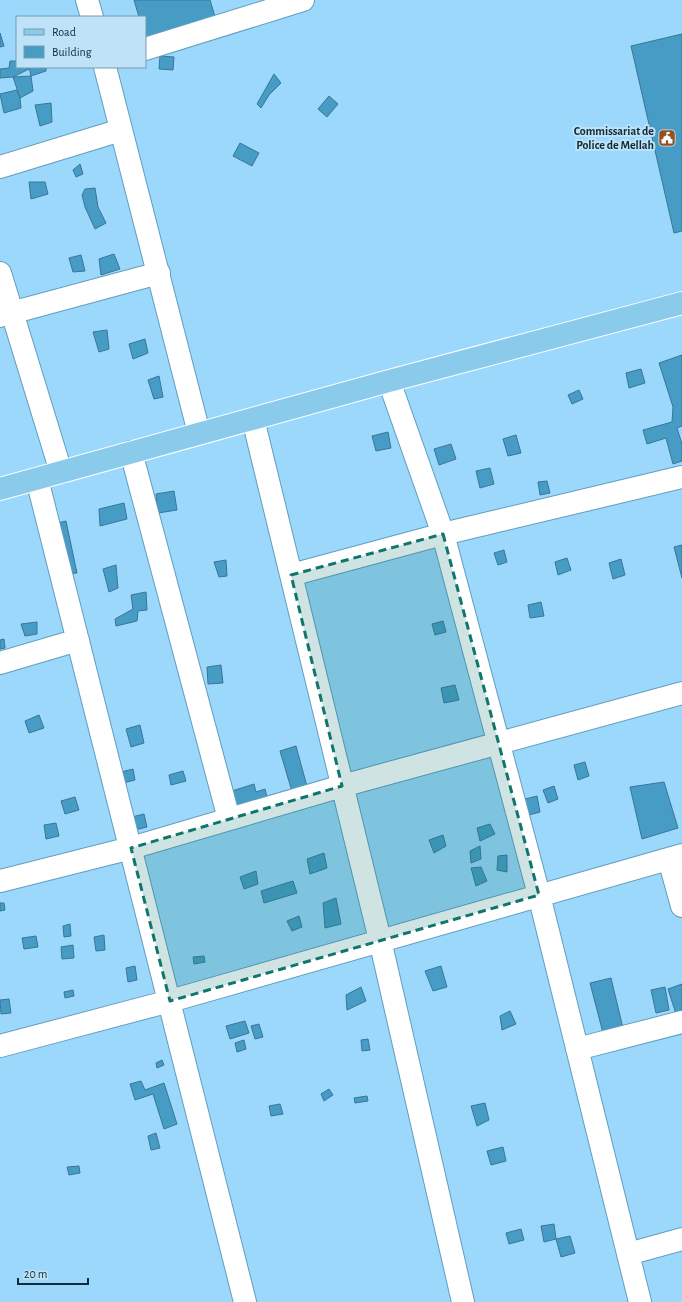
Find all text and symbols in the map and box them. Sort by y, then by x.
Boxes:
legend [16,16,146,68]
text: Road [52,26,76,38]
text: Building [52,46,92,58]
place label: Commissariat de Police de Mellah [574,125,654,151]
public building icon: Commissariat de Police de Mellah [657,128,677,148]
scale bar [18,1260,88,1286]
text: 20 m [24,1268,47,1280]

